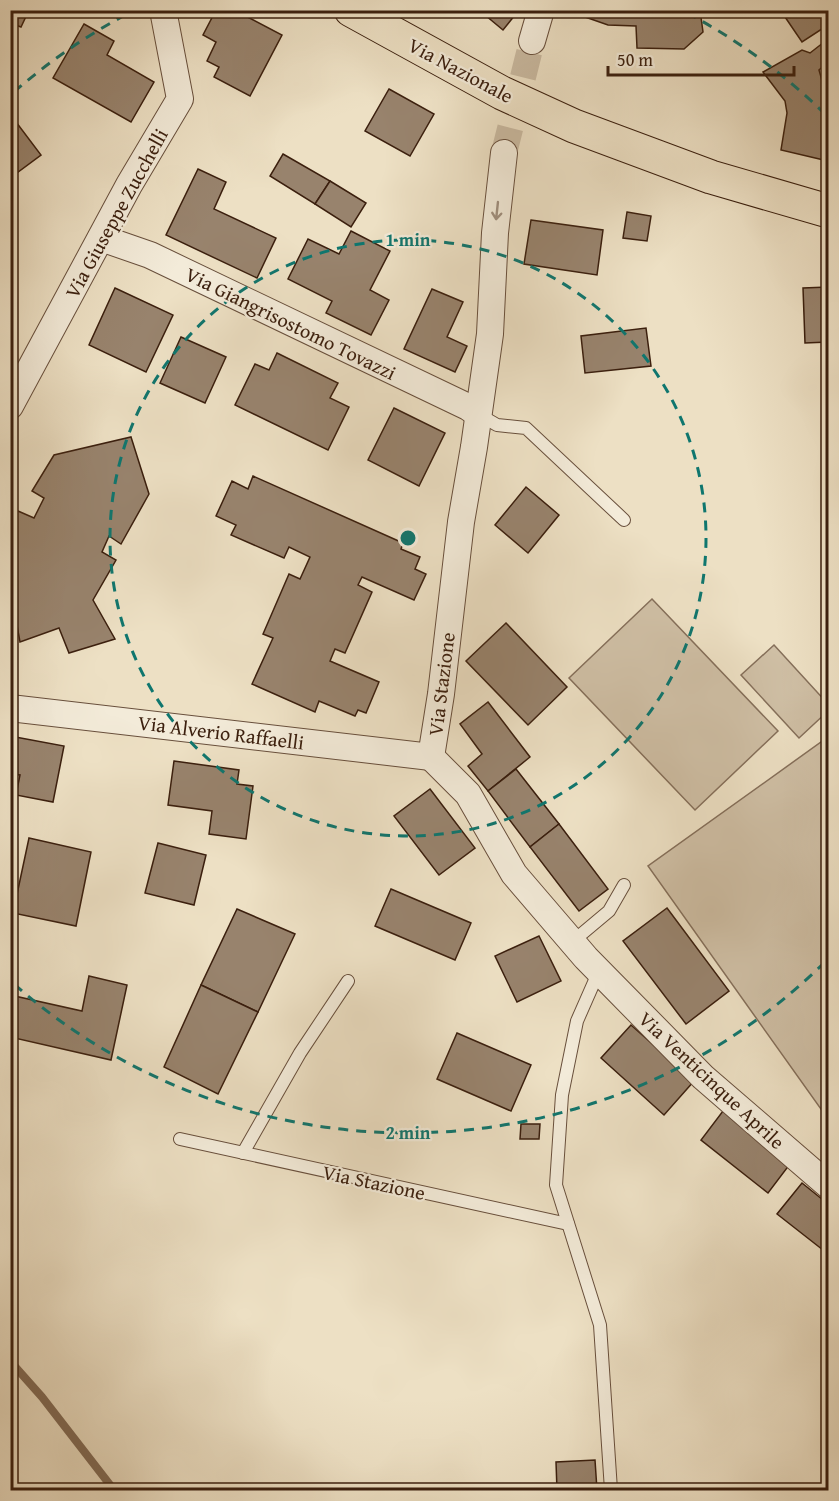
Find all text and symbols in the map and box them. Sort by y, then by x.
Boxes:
street label: Via Nazionale [403,30,519,110]
scale bar [608,39,794,77]
text: 50 m [617,46,653,73]
street label: Via Giuseppe Zucchelli [57,123,175,303]
one-way arrow [491,201,502,221]
text: 1 min [386,226,431,253]
street label: Via Giangrisostomo Tovazzi [181,259,402,387]
centre of rings [398,528,418,548]
street label: Via Stazione [420,631,462,737]
street label: Via Alverio Raffaelli [136,707,306,757]
street label: Via Venticinque Aprile [632,1004,792,1156]
text: 2 min [386,1119,431,1146]
street label: Via Stazione [320,1157,428,1207]

